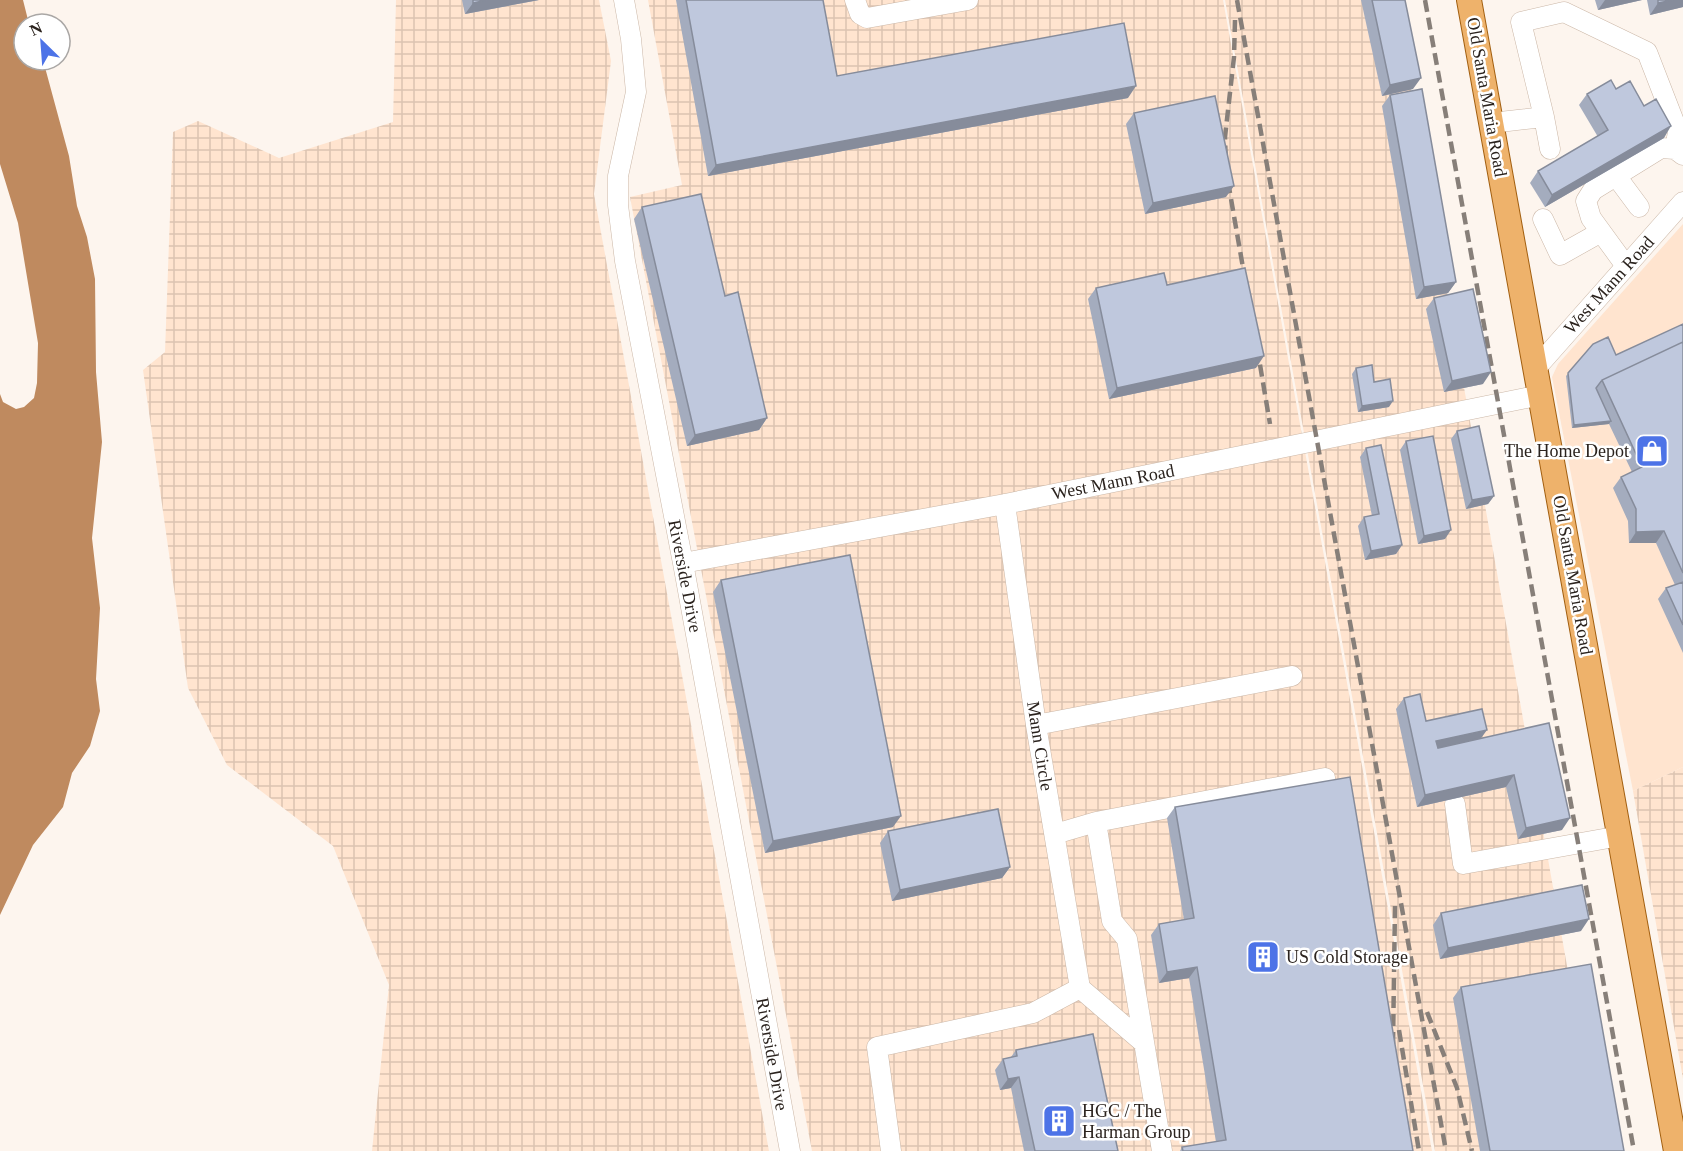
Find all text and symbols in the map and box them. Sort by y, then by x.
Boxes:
north arrow [12,12,72,72]
street label: Old Santa Maria Road [1463,16,1511,178]
text: N [27,19,45,39]
street label: West Mann Road [1560,232,1658,338]
shop icon: The Home Depot [1634,433,1670,469]
place label: The Home Depot [1504,441,1629,461]
street label: West Mann Road [1050,460,1176,504]
street label: Old Santa Maria Road [1549,494,1597,656]
street label: Riverside Drive [664,518,706,634]
street label: Mann Circle [1023,700,1057,792]
building icon: US Cold Storage [1245,939,1281,975]
place label: US Cold Storage [1286,947,1408,967]
street label: Riverside Drive [752,996,792,1112]
place label: HGC / The Harman Group [1082,1101,1190,1142]
building icon: HGC / The Harman Group [1041,1103,1077,1139]

